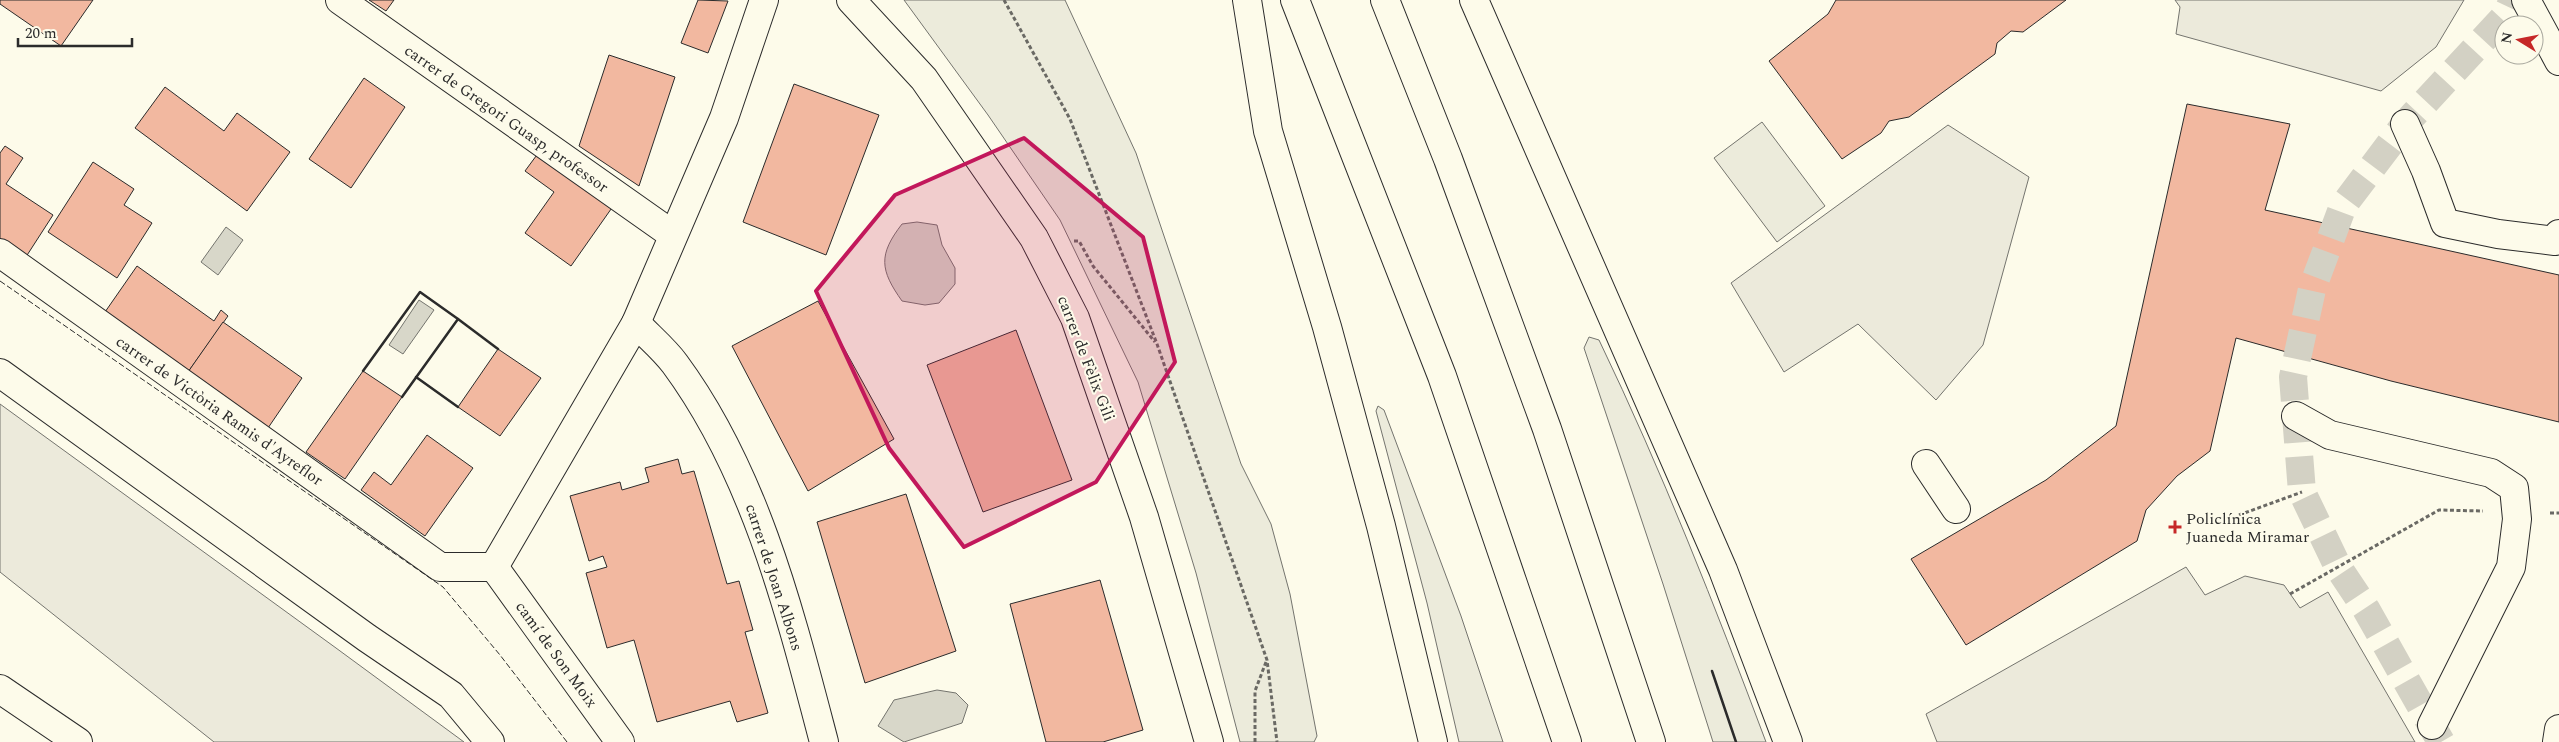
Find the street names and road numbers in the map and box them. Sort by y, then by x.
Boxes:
street label: carrer de Gregori Guasp, professor [399,39,614,199]
street label: carrer de Fèlix Gili [1051,292,1121,425]
street label: carrer de Victòria Ramis d'Ayreflor [111,330,328,492]
street label: carrer de Joan Albons [739,501,809,654]
street label: camí de Son Moix [509,596,603,713]

